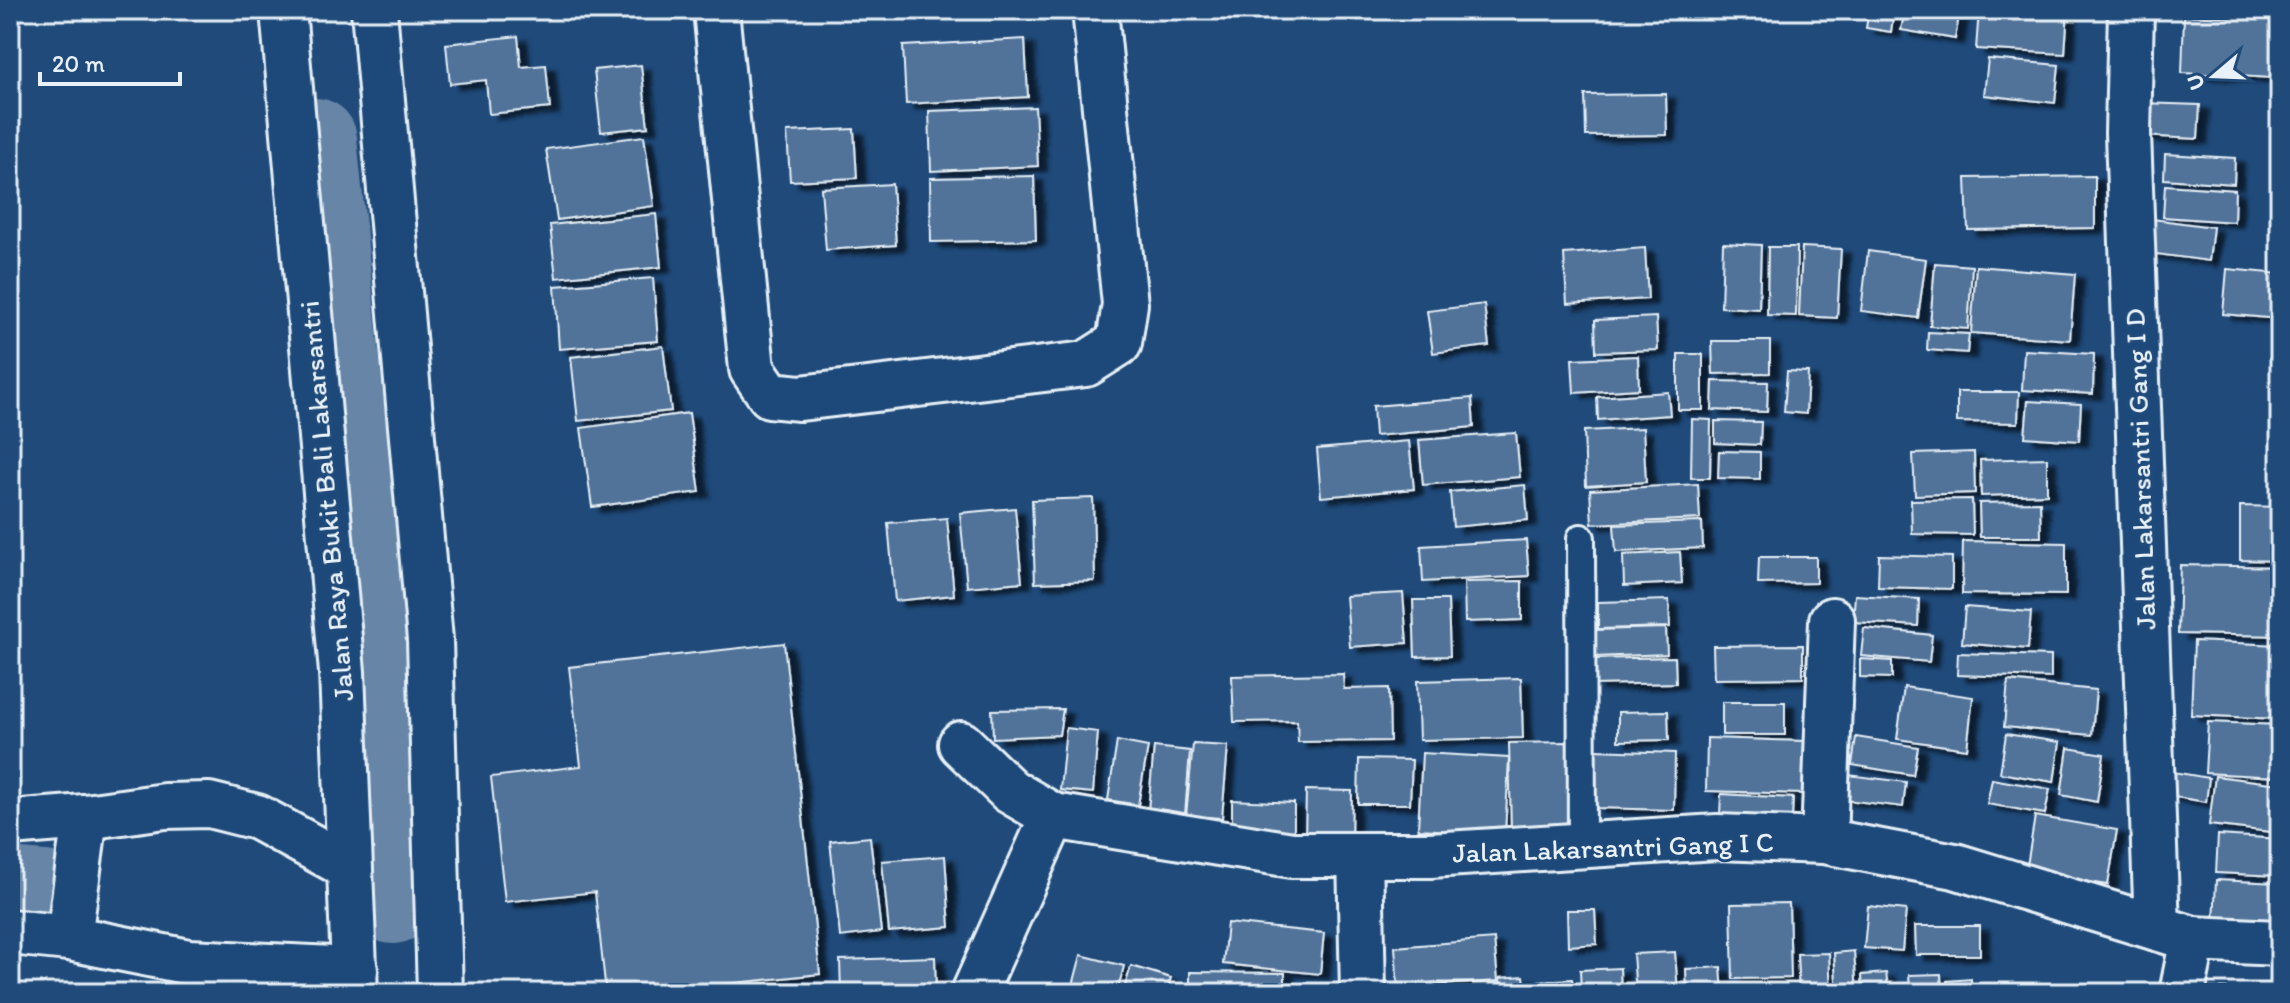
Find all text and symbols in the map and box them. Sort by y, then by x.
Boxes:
scale bar [40,36,180,86]
north arrow [2174,36,2254,116]
text: 20 m [52,49,105,78]
text: U [2180,71,2211,94]
street label: Jalan Raya Bukit Bali Lakarsantri [292,299,360,703]
street label: Jalan Lakarsantri Gang I D [2117,308,2163,630]
street label: Jalan Lakarsantri Gang I C [1452,824,1774,870]

